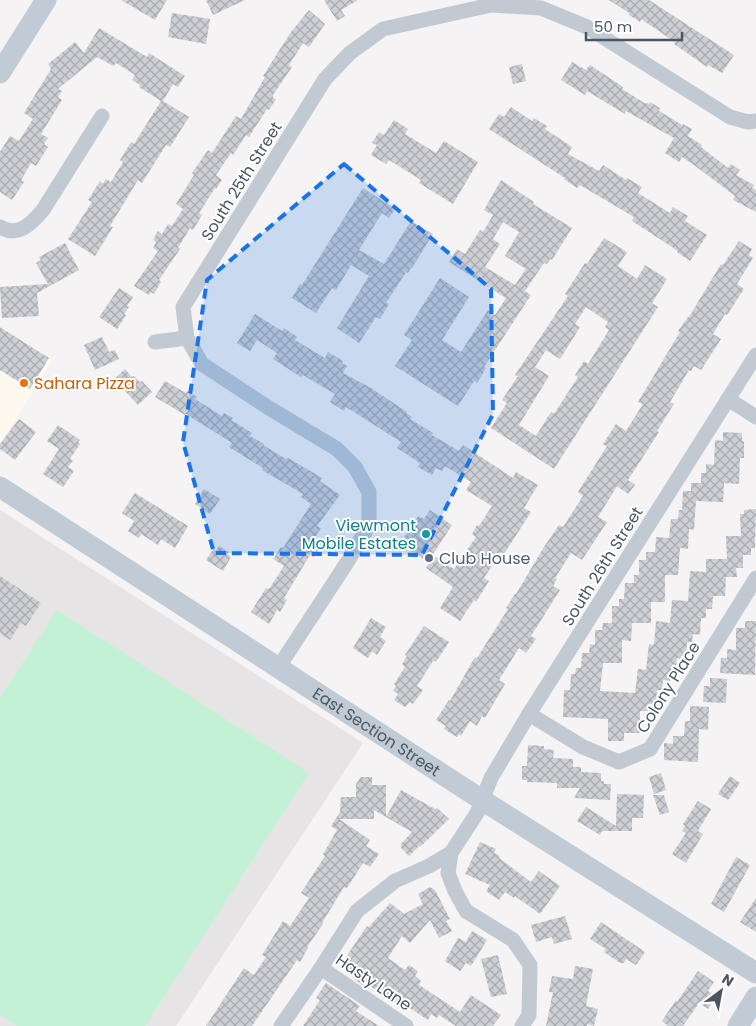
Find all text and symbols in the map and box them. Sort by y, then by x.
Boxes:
scale bar [586,10,682,42]
text: 50 m [594,16,632,37]
street label: South 25th Street [195,117,287,245]
place label: Sahara Pizza [34,372,135,395]
marker: Sahara Pizza [18,377,30,389]
street label: South 26th Street [556,502,649,630]
place label: Viewmont Mobile Estates [302,514,416,555]
marker: Viewmont Mobile Estates [420,528,432,540]
place label: Club House [439,547,531,570]
marker: Club House [423,552,435,564]
street label: Colony Place [631,637,706,737]
street label: East Section Street [308,682,445,782]
street label: Hasty Lane [331,948,416,1016]
north arrow [696,966,746,1016]
text: N [718,969,738,991]

